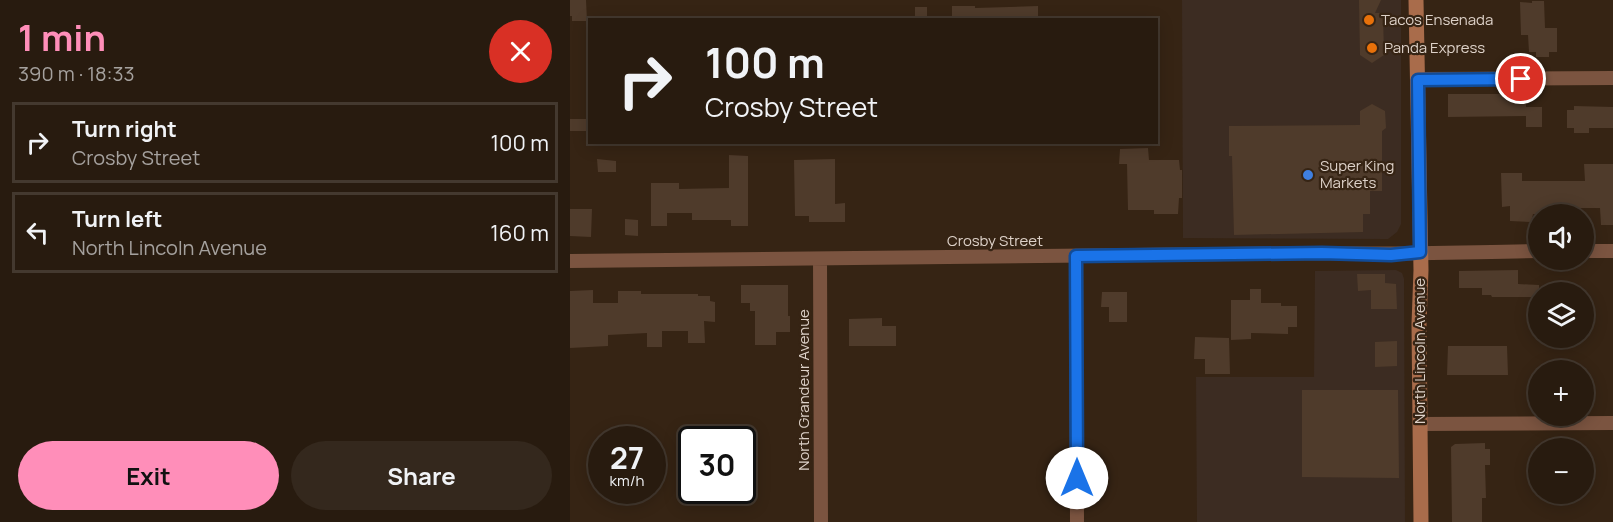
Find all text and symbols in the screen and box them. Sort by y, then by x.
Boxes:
place label: Tacos Ensenada [1381,9,1493,30]
text: 1 min [18,13,106,62]
marker: Tacos Ensenada [1362,13,1376,27]
button: close [489,20,552,83]
text: 100 m [705,33,825,91]
place label: Panda Express [1384,37,1485,58]
marker: Panda Express [1365,41,1379,55]
icon: right [606,42,684,120]
pin [1495,53,1546,104]
text: 390 m · 18:33 [18,60,135,87]
icon: arrive [1504,62,1537,95]
text: Crosby Street [705,88,878,125]
text: Turn right [72,114,177,144]
icon: right [21,126,54,159]
text: 100 m [491,128,549,158]
text: Crosby Street [72,144,200,171]
place label: Super King Markets [1320,155,1394,193]
marker: Super King Markets [1301,168,1315,182]
text: Turn left [72,204,162,234]
map controls [1528,204,1594,504]
button: sound [1528,204,1594,270]
icon: left [21,216,54,249]
text: 160 m [490,218,549,248]
street label: Crosby Street [947,230,1043,251]
text: North Lincoln Avenue [72,234,267,261]
street label: North Lincoln Avenue [1409,278,1430,424]
button: layers [1528,282,1594,348]
street label: North Grandeur Avenue [793,309,814,471]
button: + [1528,360,1594,426]
speed limit sign: 30 [678,426,756,504]
text: 27 [610,437,644,478]
button: − [1528,438,1594,504]
button: Exit [18,441,279,510]
button: Share [291,441,552,510]
position arrow [1045,446,1109,510]
text: km/h [610,470,644,491]

